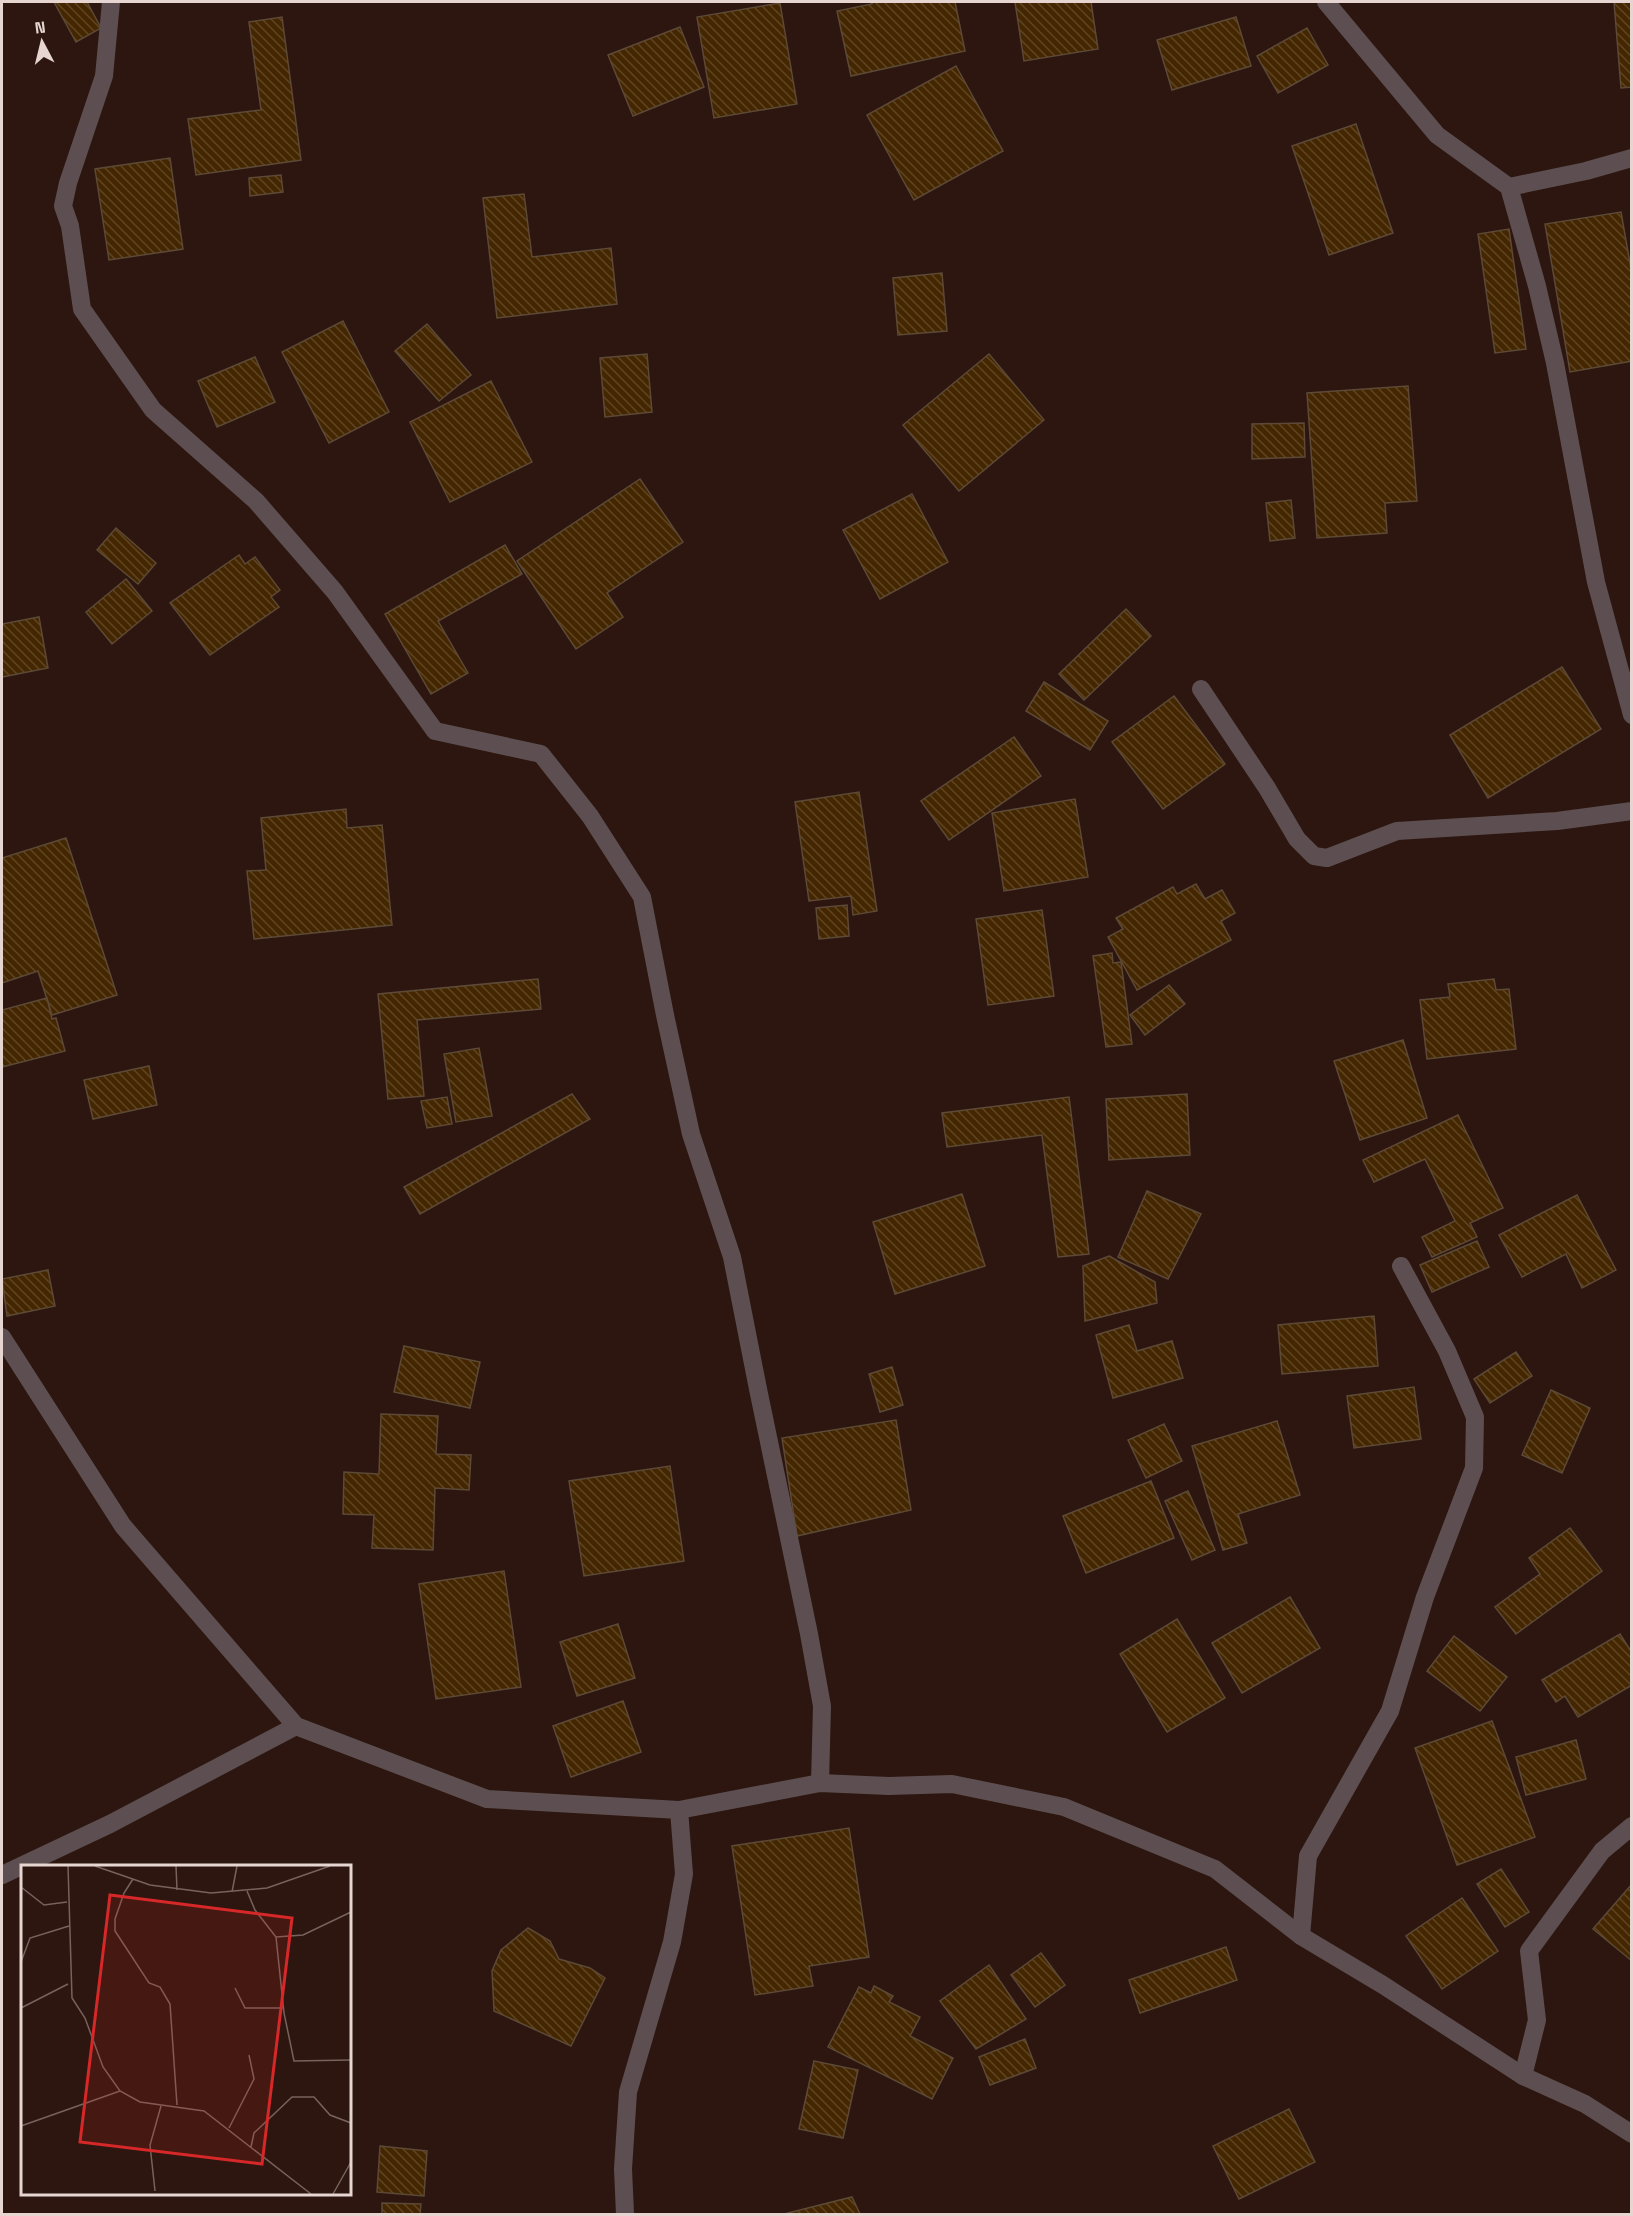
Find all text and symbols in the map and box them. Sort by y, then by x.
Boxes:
north arrow [12,12,72,72]
text: N [34,17,47,39]
inset map [21,1865,351,2195]

